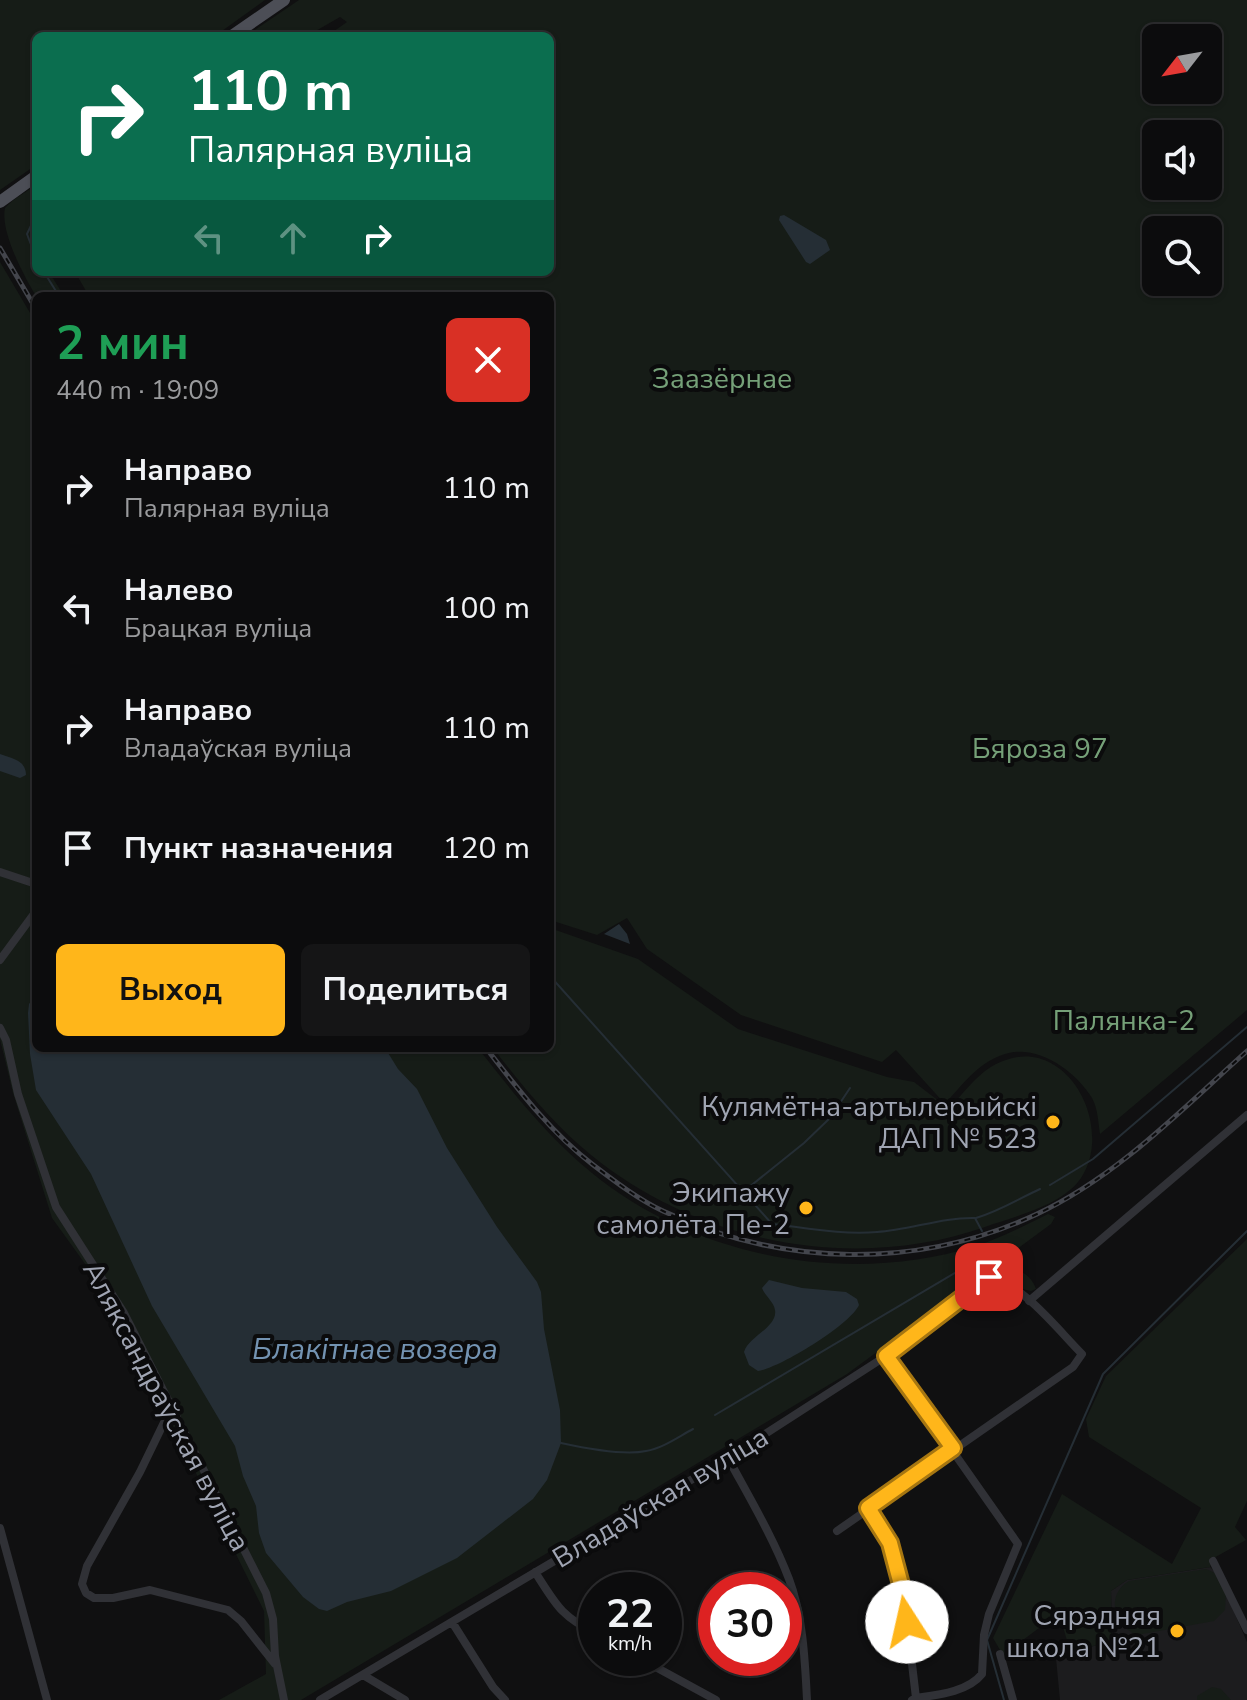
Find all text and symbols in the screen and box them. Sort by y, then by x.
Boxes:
north arrow [1142,24,1222,104]
map controls [1142,24,1222,296]
text: 110 m [188,53,353,130]
icon: right [56,64,160,168]
button: sound [1142,120,1222,200]
text: Палярная вуліца [188,126,473,175]
icon: left [187,216,231,260]
icon: ahead [271,216,315,260]
icon: right [355,216,399,260]
button: search [1142,216,1222,296]
text: 2 мин [56,310,189,376]
button: close [446,318,530,402]
park label: Заазёрнае [652,360,792,398]
text: 440 m · 19:09 [56,373,219,408]
text: Направо [124,450,252,491]
icon: right [56,466,100,510]
text: 110 m [443,468,530,509]
text: Палярная вуліца [124,491,330,526]
text: Налево [124,570,233,611]
icon: left [56,586,100,630]
text: 100 m [443,588,530,629]
text: Брацкая вуліца [124,611,312,646]
text: Направо [124,690,252,731]
icon: right [56,706,100,750]
text: 110 m [443,708,530,749]
park label: Бяроза 97 [972,730,1108,768]
text: Владаўская вуліца [124,731,352,766]
icon: arrive [56,826,100,870]
text: Пункт назначения [124,828,393,869]
text: 120 m [443,828,530,869]
button: Выход [56,944,285,1036]
button: Поделиться [301,944,530,1036]
park label: Палянка-2 [1053,1002,1195,1040]
place label: Кулямётна-артылерыйскі ДАП № 523 [701,1088,1037,1158]
marker: Кулямётна-артылерыйскі ДАП № 523 [1044,1113,1062,1131]
place label: Экипажу самолёта Пе-2 [596,1174,790,1244]
marker: Экипажу самолёта Пе-2 [797,1199,815,1217]
pin [955,1243,1023,1311]
street label: Аляксандраўская вуліца [74,1255,259,1558]
icon: arrive [967,1255,1011,1299]
water label: Блакітнае возера [252,1329,498,1370]
street label: Владаўская вуліца [546,1418,775,1577]
speed limit sign: 30 [698,1572,802,1676]
position arrow [865,1580,949,1664]
text: 22 [606,1587,654,1641]
place label: Сярэдняя школа №21 [1006,1597,1161,1667]
marker: Сярэдняя школа №21 [1168,1622,1186,1640]
text: km/h [608,1630,652,1657]

